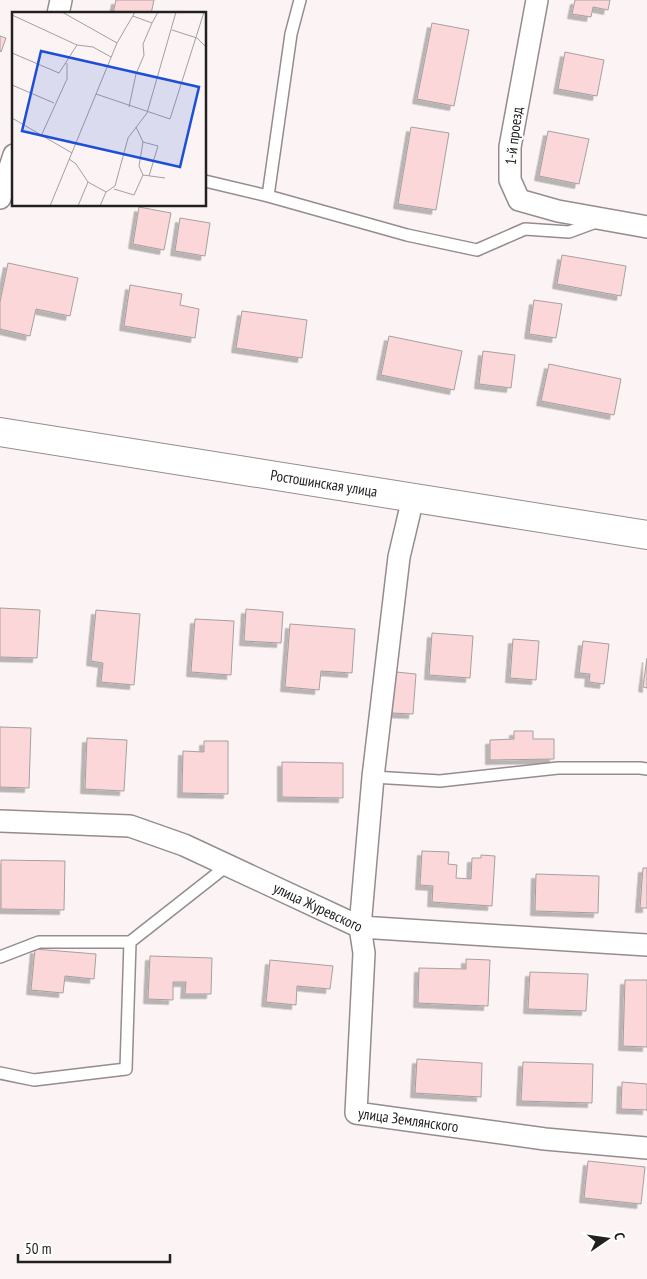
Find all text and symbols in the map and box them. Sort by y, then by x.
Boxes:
inset map [12,12,206,206]
street label: 1-й проезд [501,105,527,166]
street label: Ростошинская улица [269,465,379,501]
street label: улица Журевского [270,878,366,936]
street label: улица Землянского [357,1103,460,1136]
north arrow [582,1214,632,1264]
text: С [610,1231,629,1242]
scale bar [18,1232,170,1264]
text: 50 m [25,1239,51,1258]

